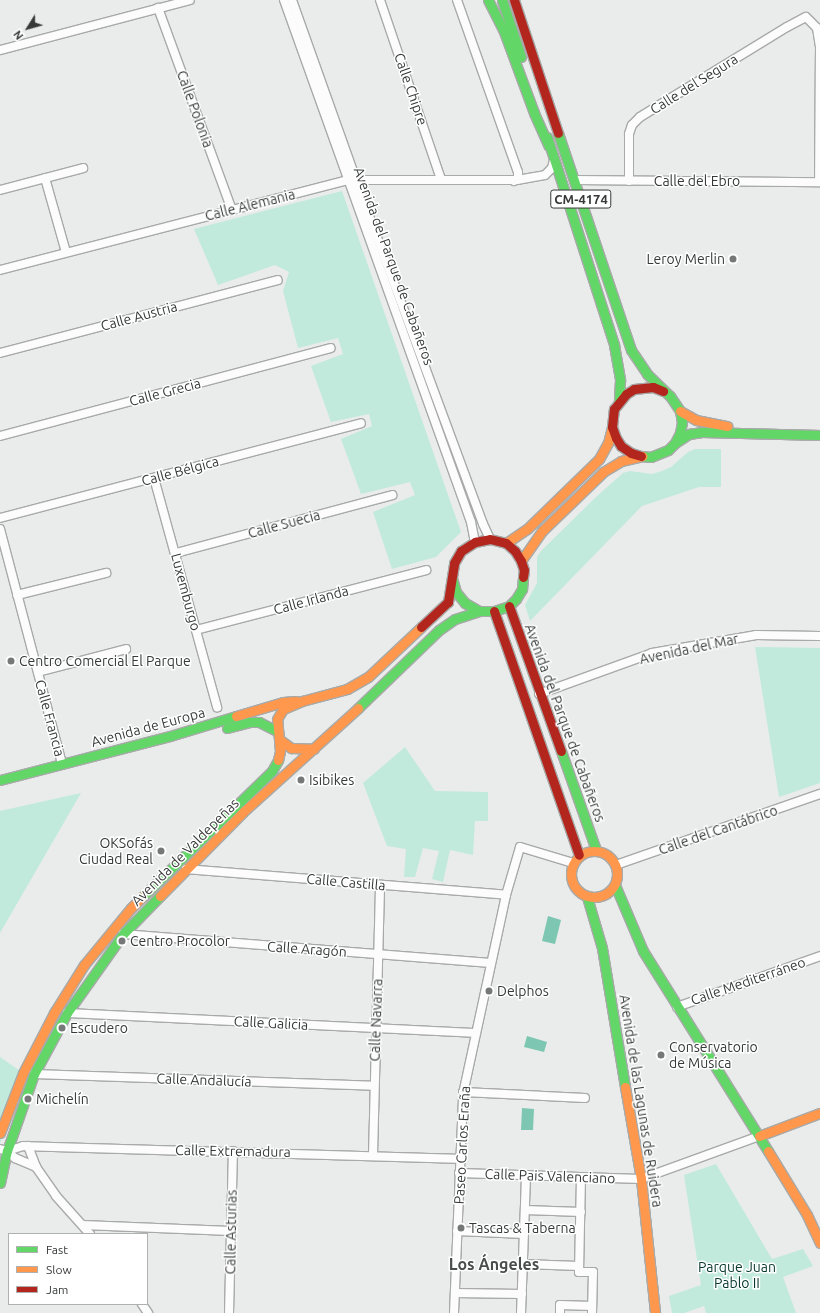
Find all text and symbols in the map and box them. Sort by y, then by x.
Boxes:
north arrow [8,8,48,48]
text: N [11,28,26,42]
street label: Calle del Segura [647,50,741,118]
street label: Calle Chipre [391,51,431,127]
street label: Calle Polonia [173,68,217,150]
street label: Avenida del Parque de Cabañeros [350,165,438,367]
street label: Calle del Ebro [654,173,740,189]
street label: Calle Alemania [203,186,297,224]
road number: CM-4174 [550,188,612,210]
place label: Leroy Merlin [646,251,725,267]
marker: Leroy Merlin [728,254,738,264]
street label: Calle Austria [99,298,179,334]
street label: Calle Grecia [127,374,203,410]
street label: Calle Bélgica [139,453,221,489]
street label: Calle Suecia [246,506,322,542]
street label: Luxemburgo [168,551,204,633]
street label: Calle Irlanda [272,582,350,618]
street label: Avenida del Parque de Cabañeros [521,622,609,824]
street label: Avenida del Mar [638,630,740,668]
place label: Centro Comercial El Parque [19,653,191,669]
marker: Centro Comercial El Parque [6,656,16,666]
street label: Calle Francia [32,678,68,758]
street label: Avenida de Europa [89,704,207,750]
place label: Isibikes [309,772,354,788]
marker: Isibikes [296,775,306,785]
street label: Avenida de Valdepeñas [128,795,242,909]
street label: Calle del Cantábrico [656,802,780,858]
place label: OKSofás Ciudad Real [79,835,153,868]
marker: OKSofás Ciudad Real [156,846,166,856]
street label: Calle Castilla [306,870,386,894]
place label: Centro Procolor [130,933,230,949]
marker: Centro Procolor [117,936,127,946]
street label: Calle Aragón [267,938,347,960]
street label: Calle Mediterráneo [688,953,808,1009]
street label: Calle Navarra [366,978,386,1062]
place label: Delphos [497,983,549,999]
marker: Delphos [484,986,494,996]
street label: Avenida de las Lagunas de Ruidera [616,993,666,1209]
street label: Calle Galicia [233,1013,309,1033]
place label: Escudero [70,1020,128,1036]
marker: Escudero [57,1023,67,1033]
place label: Conservatorio de Música [669,1039,758,1072]
marker: Conservatorio de Música [656,1050,666,1060]
street label: Calle Andalucía [156,1070,252,1090]
street label: Paseo Carlos Eraña [451,1085,473,1205]
place label: Michelín [36,1091,89,1107]
marker: Michelín [23,1094,33,1104]
street label: Calle Extremadura [175,1142,291,1160]
street label: Calle Pais Valenciano [484,1165,616,1187]
street label: Calle Asturias [222,1189,240,1275]
place label: Tascas & Taberna [469,1220,576,1236]
marker: Tascas & Taberna [456,1223,466,1233]
legend [8,1233,148,1305]
text: Fast [46,1243,68,1256]
district label: Los Ángeles [449,1254,539,1274]
park label: Parque Juan Pablo II [698,1259,776,1292]
text: Slow [46,1263,72,1276]
text: Jam [46,1283,68,1296]

